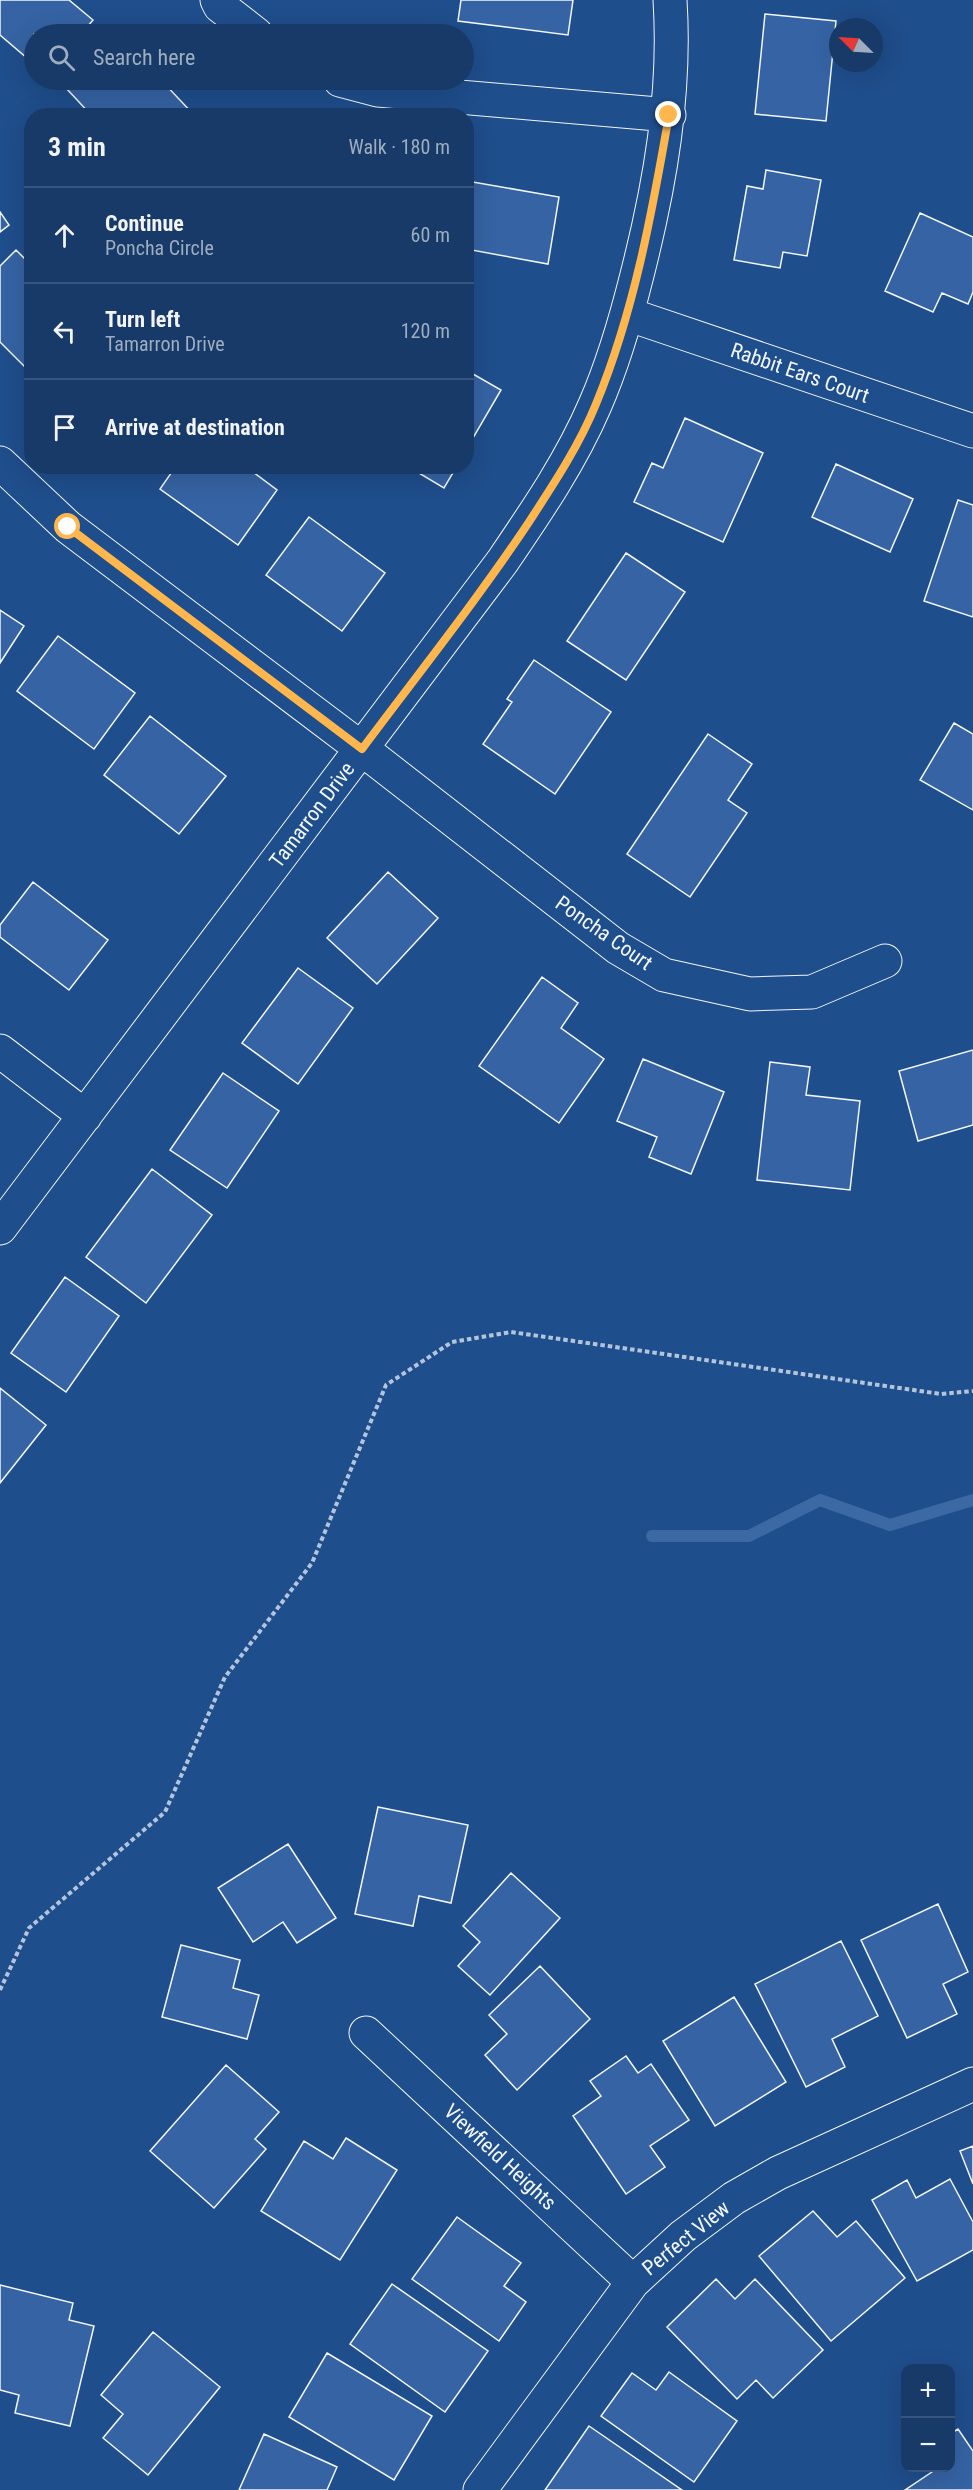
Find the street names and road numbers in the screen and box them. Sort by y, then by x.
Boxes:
street label: Rabbit Ears Court [728,338,872,408]
street label: Tamarron Drive [265,757,360,872]
street label: Poncha Court [551,891,657,975]
street label: Viewfield Heights [439,2099,561,2215]
street label: Perfect View [638,2195,735,2280]

